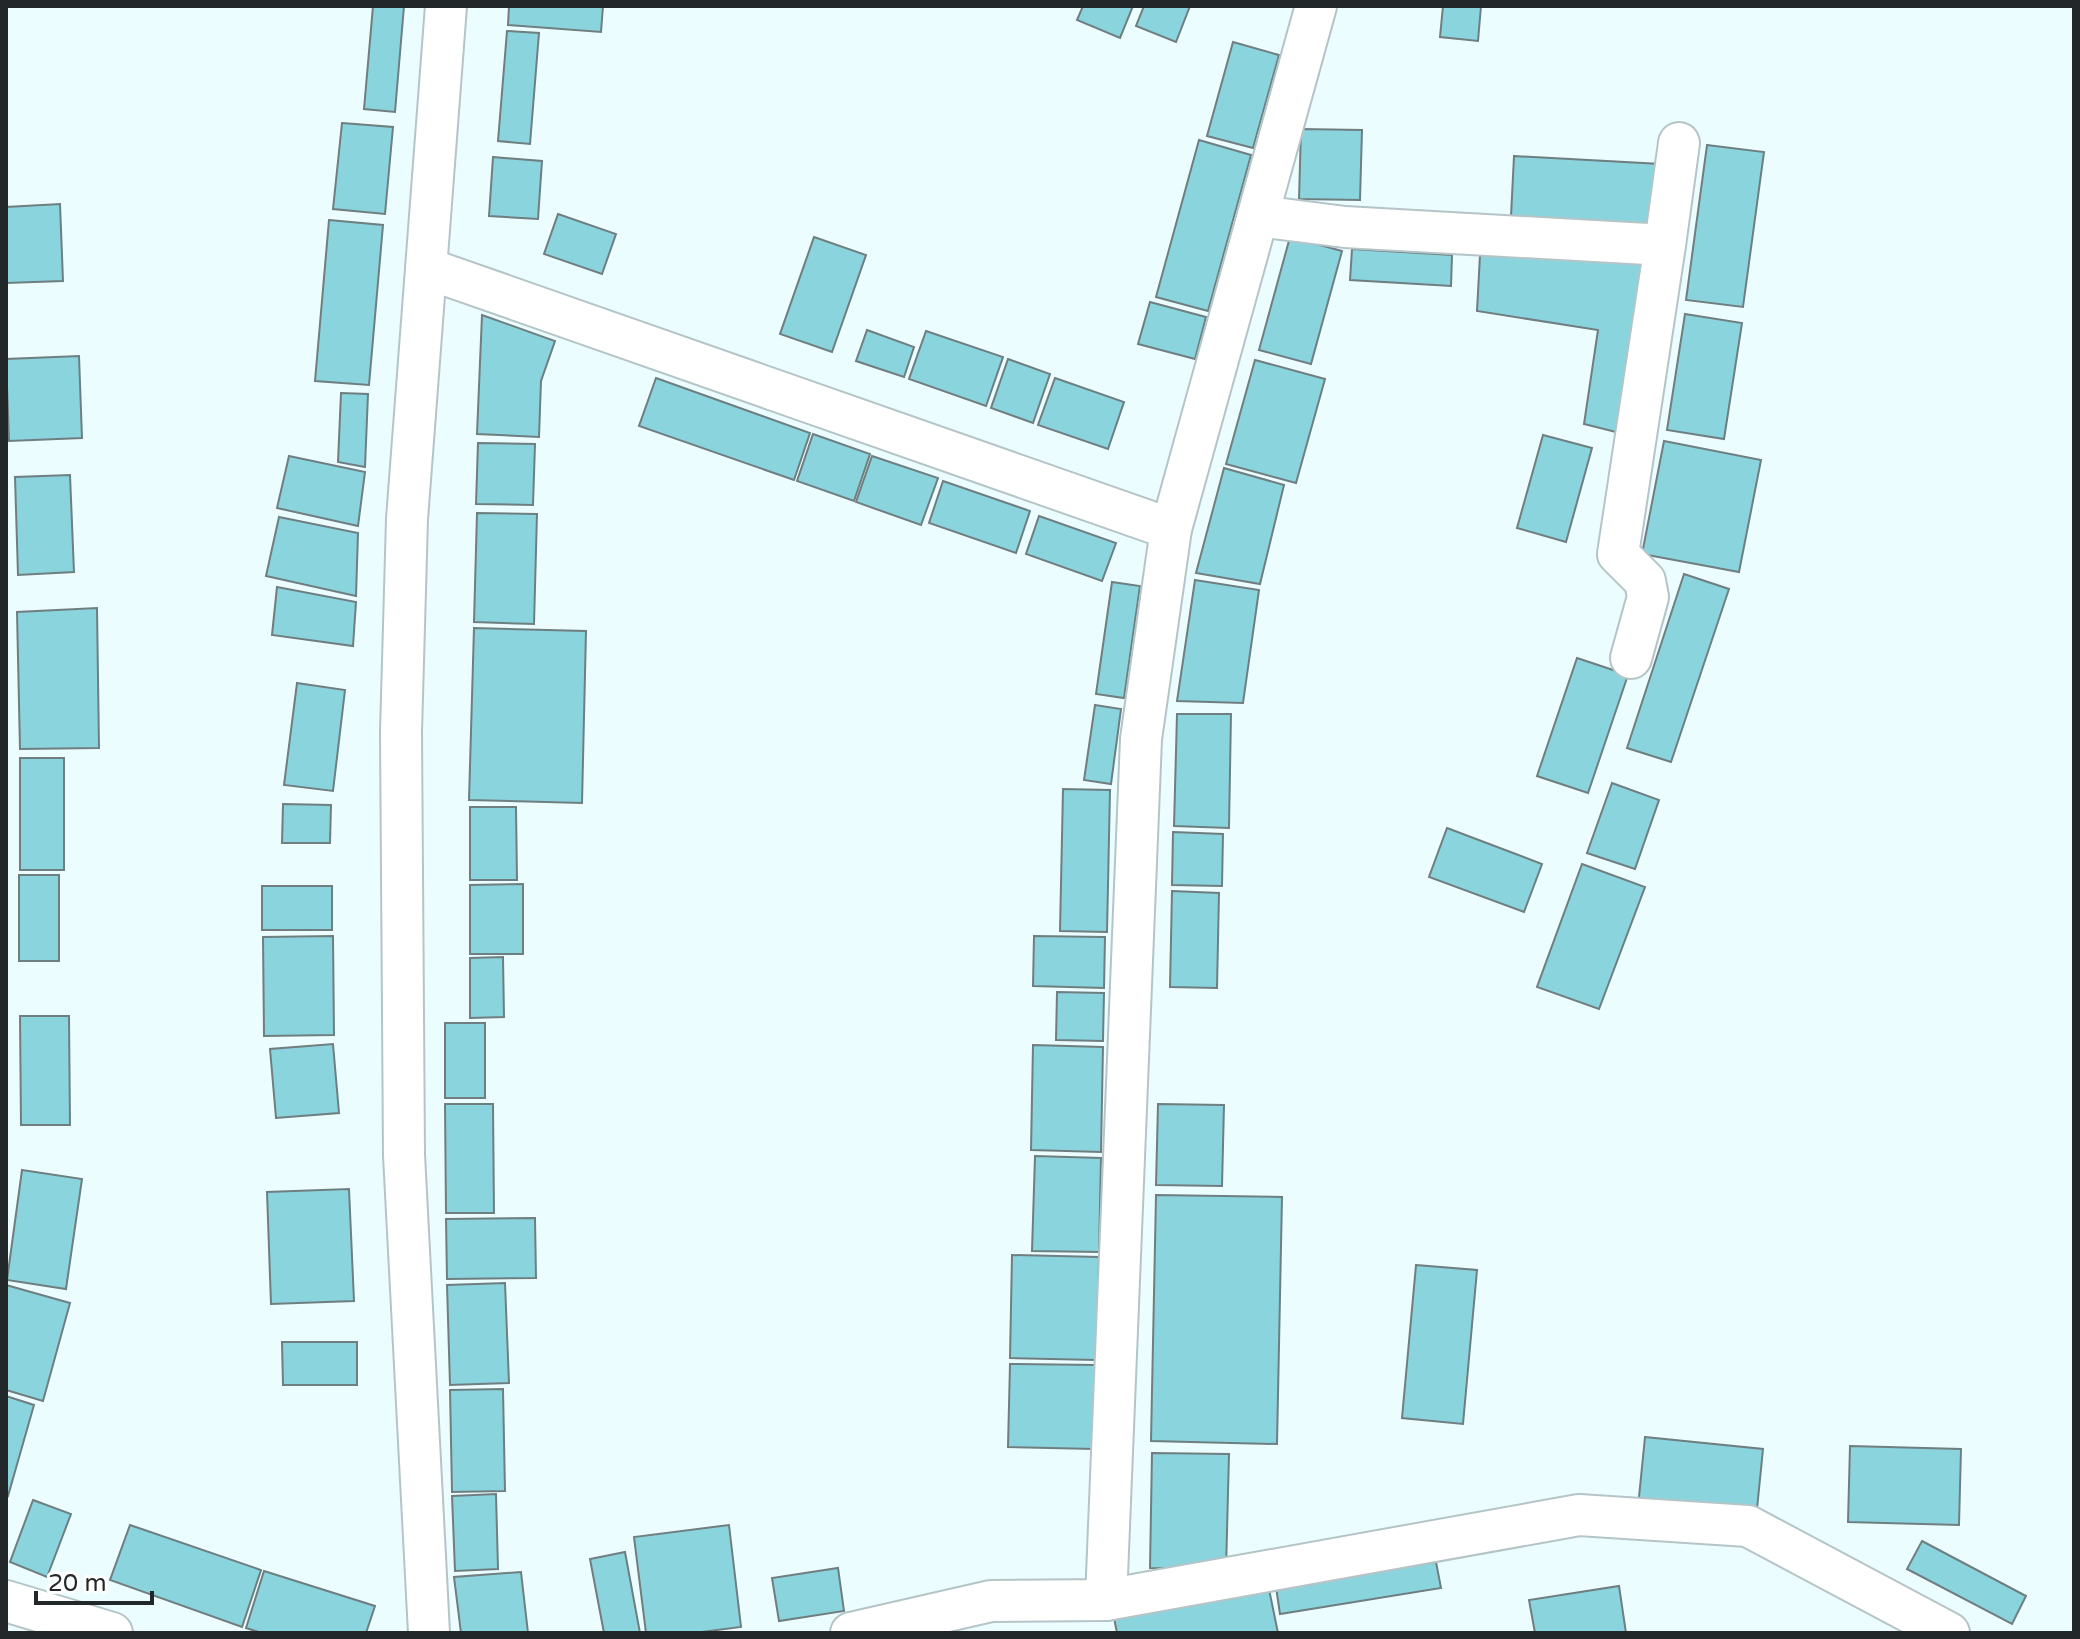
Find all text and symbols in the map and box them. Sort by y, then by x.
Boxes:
scale bar [36,1555,152,1605]
text: 20 m [48,1569,106,1598]

